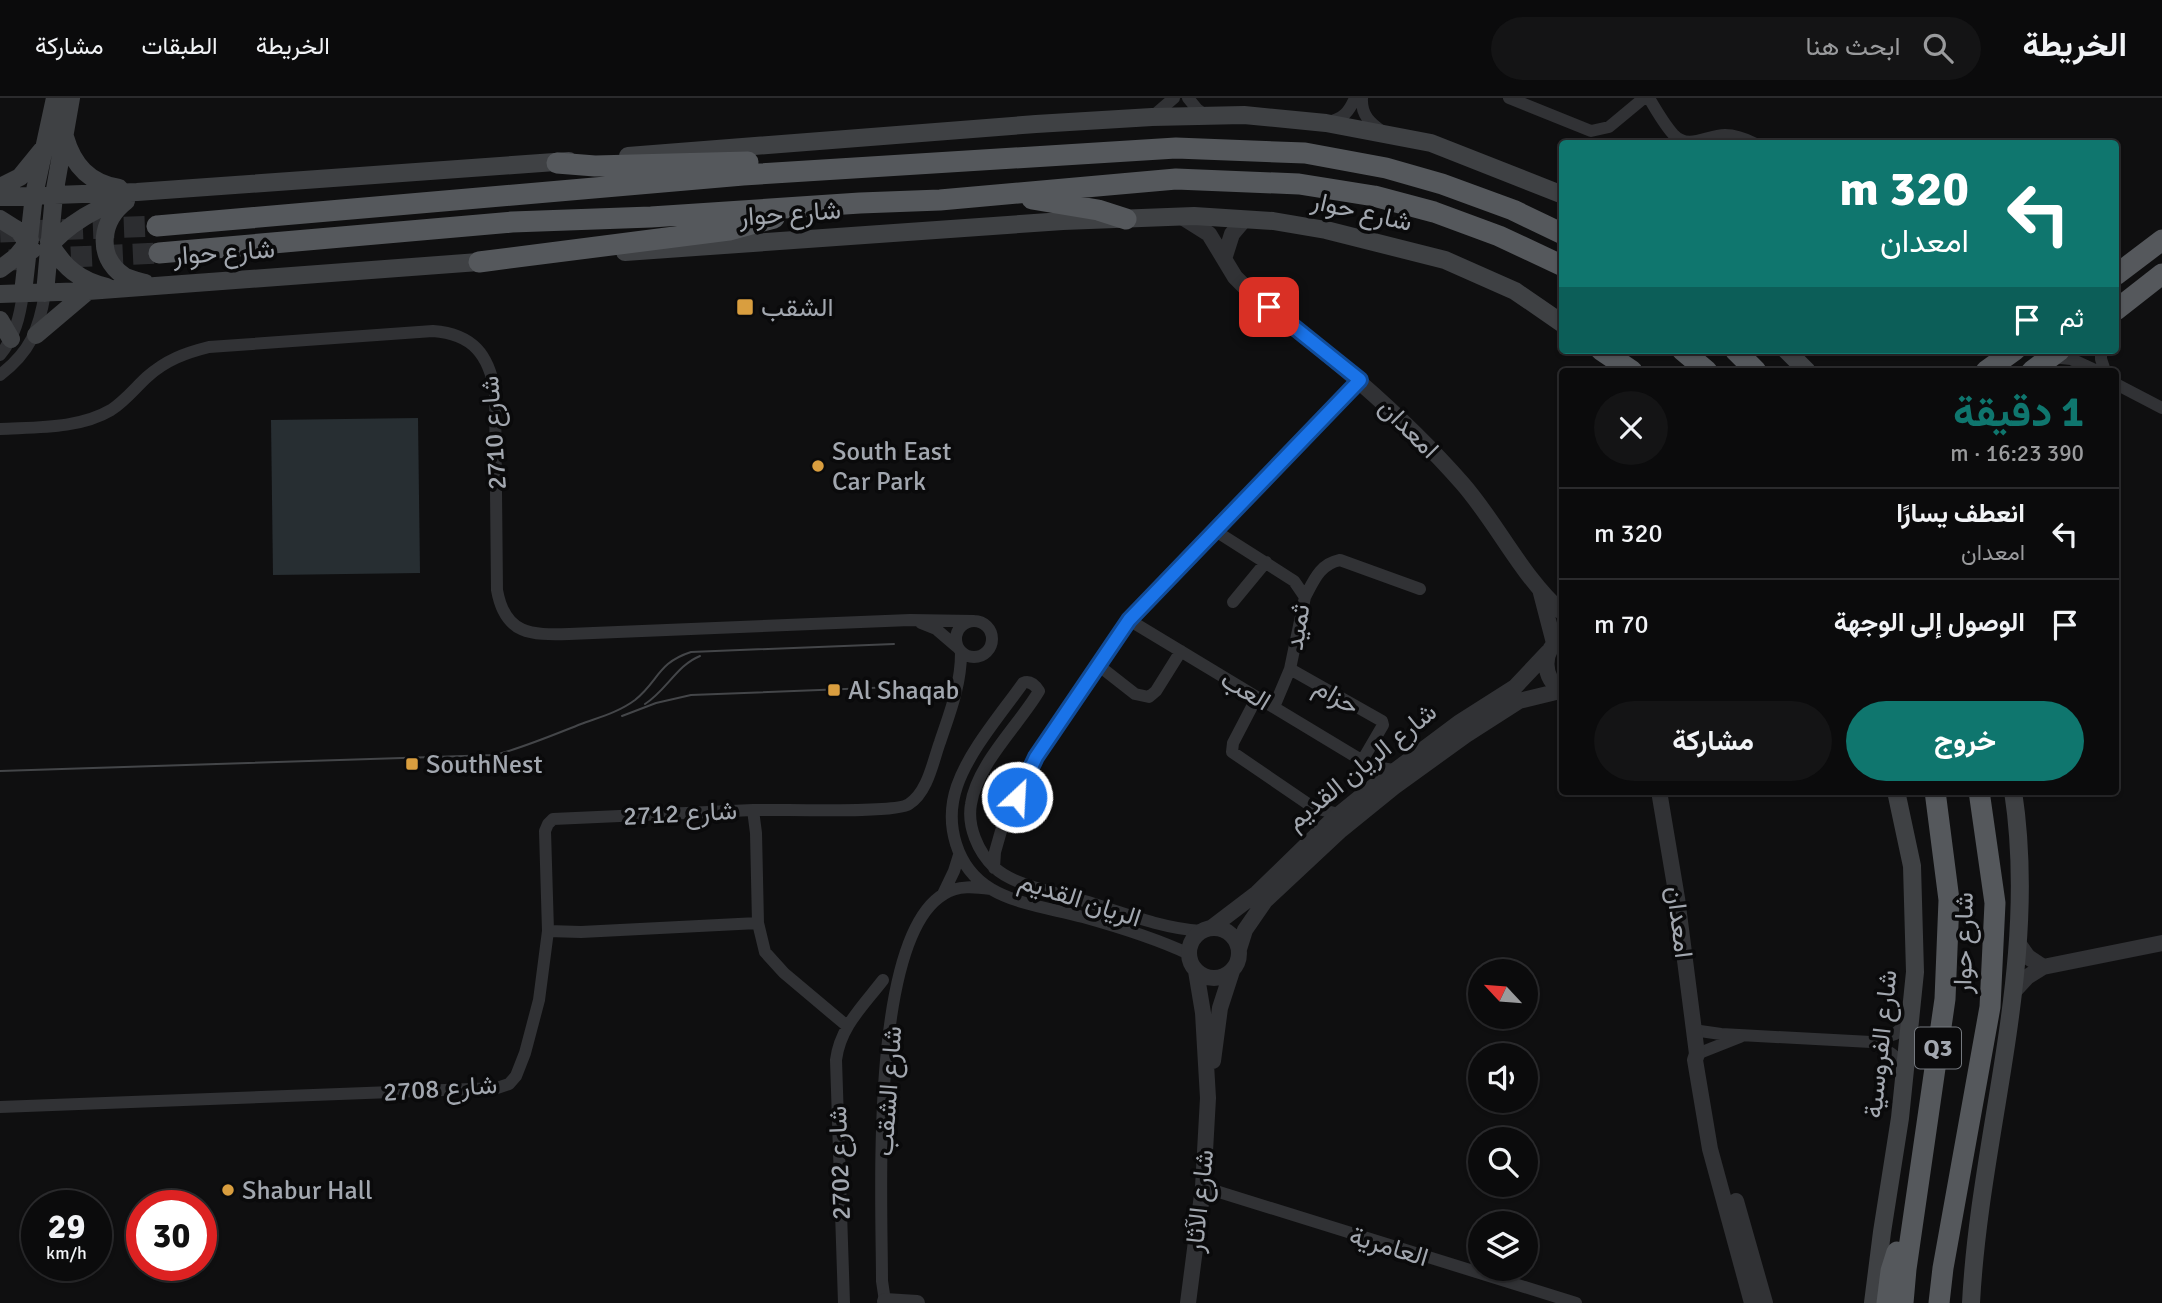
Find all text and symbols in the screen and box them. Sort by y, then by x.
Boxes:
search box [1491,17,1981,80]
text: الخريطة [2023,25,2127,66]
icon: search [1919,29,1957,67]
text: مشاركة [35,31,103,61]
text: الطبقات [141,31,218,61]
text: الخريطة [256,31,330,61]
text: ابحث هنا [1806,31,1901,63]
text: 320 m [1839,159,1969,219]
icon: left [1993,168,2084,259]
street label: شارع حوار [1307,185,1415,240]
street label: شارع حوار [737,194,842,235]
text: امعدان [1880,222,1969,261]
street label: شارع حوار [171,233,276,274]
pin [1239,277,1299,337]
icon: arrive [1250,288,1288,326]
place label: الشقب [761,292,834,324]
marker: الشقب [735,297,755,317]
icon: arrive [2008,301,2046,339]
text: ثم [2060,303,2084,335]
street label: شارع 2710 [474,375,515,491]
text: 1 دقيقة [1953,387,2084,438]
button: close [1594,391,1668,465]
street label: امعدان [1371,392,1445,466]
place label: South East Car Park [832,436,951,498]
text: 390 m · 16:23 [1950,439,2084,468]
marker: South East Car Park [810,458,826,474]
text: انعطف يسارًا [1896,498,2025,530]
icon: left [2046,515,2084,553]
text: 320 m [1594,518,1663,550]
text: امعدان [1961,538,2025,567]
street label: ثميد [1279,602,1317,652]
icon: arrive [2046,606,2084,644]
text: الوصول إلى الوجهة [1834,607,2025,639]
text: 70 m [1594,609,1649,641]
street label: العب [1215,664,1276,718]
street label: حزام [1308,671,1365,723]
place label: Al Shaqab [848,675,959,707]
marker: Al Shaqab [826,682,842,698]
street label: شارع الريان القديم [1280,696,1444,838]
button: مشاركة [1594,701,1832,781]
button: خروج [1846,701,2084,781]
place label: SouthNest [426,749,543,781]
marker: SouthNest [404,756,420,772]
position arrow [980,760,1054,834]
street label: شارع 2712 [622,795,738,834]
street label: الريان القديم [1015,865,1145,935]
street label: امعدان [1659,884,1699,960]
street label: شارع حوار [1947,892,1982,995]
north arrow [1468,959,1538,1029]
map controls [1468,959,1538,1281]
street label: شارع الفروسية [1857,968,1906,1120]
street label: شارع الشقب [868,1025,911,1157]
road number: Q3 [1915,1028,1961,1068]
button: sound [1468,1043,1538,1113]
street label: شارع 2708 [382,1069,498,1110]
street label: شارع 2702 [822,1105,859,1221]
button: search [1468,1127,1538,1197]
street label: شارع الآثار [1179,1148,1222,1255]
place label: Shabur Hall [242,1175,373,1207]
marker: Shabur Hall [220,1182,236,1198]
speed limit sign: 30 [126,1190,217,1281]
text: 29 [48,1205,85,1248]
button: layers [1468,1211,1538,1281]
street label: العامرية [1345,1220,1432,1274]
text: km/h [46,1242,87,1264]

